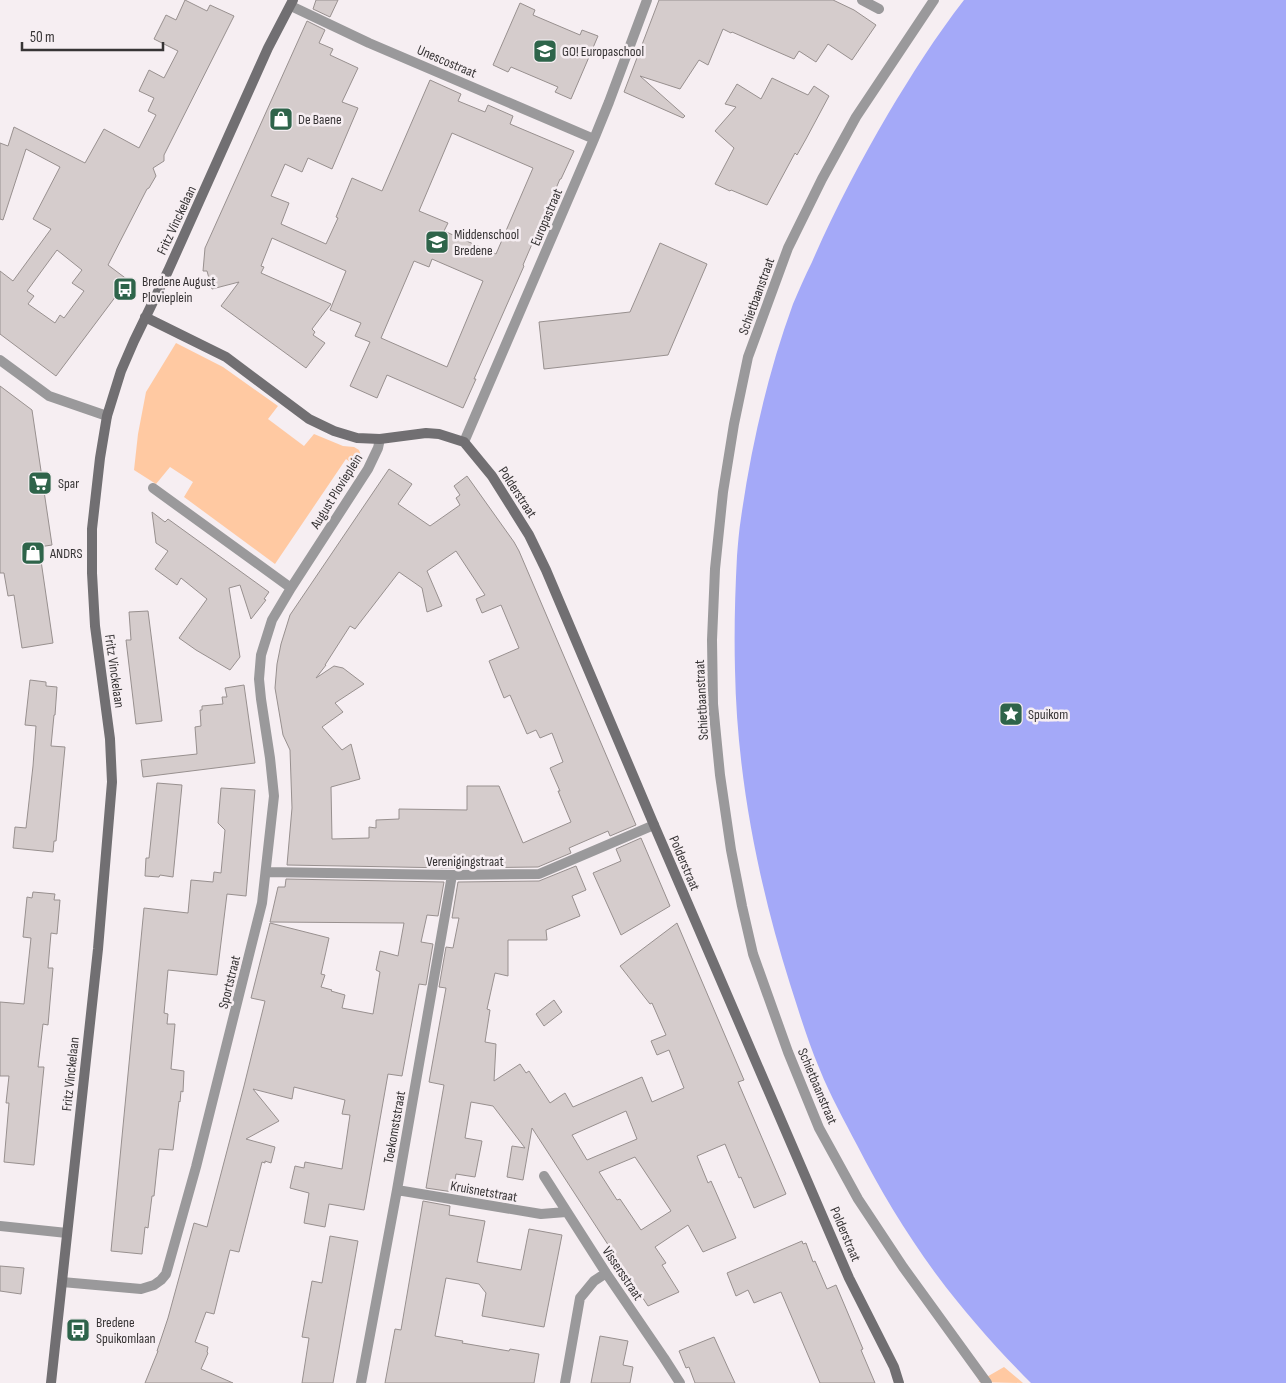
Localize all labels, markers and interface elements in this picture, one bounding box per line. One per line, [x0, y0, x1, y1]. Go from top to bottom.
scale bar [22, 20, 164, 52]
text: 50 m [30, 28, 55, 47]
school or university icon: GO! Europaschool [532, 38, 558, 64]
street label: Unescostraat [414, 41, 479, 82]
place label: GO! Europaschool [562, 43, 644, 60]
shop icon: De Baene [268, 106, 294, 132]
place label: De Baene [298, 111, 342, 128]
street label: Fritz Vinckelaan [153, 183, 200, 257]
street label: Europastraat [527, 186, 566, 248]
place label: Middenschool Bredene [454, 226, 519, 259]
school or university icon: Middenschool Bredene [424, 229, 450, 255]
street label: Schietbaanstraat [735, 255, 778, 337]
place label: Bredene August Plovieplein [142, 273, 216, 306]
bus stop icon: Bredene August Plovieplein [112, 276, 138, 302]
street label: August Plovieplein [306, 451, 366, 533]
street label: Polderstraat [495, 463, 540, 521]
supermarket icon: Spar [27, 470, 53, 496]
place label: Spar [58, 475, 79, 492]
shop icon: ANDRS [20, 540, 46, 566]
place label: ANDRS [49, 545, 83, 562]
street label: Fritz Vinckelaan [101, 633, 128, 709]
street label: Schietbaanstraat [691, 659, 712, 741]
place icon: Spuikom [998, 701, 1024, 727]
place label: Spuikom [1028, 706, 1068, 723]
street label: Polderstraat [665, 833, 704, 893]
street label: Verenigingstraat [426, 853, 504, 870]
street label: Sportstraat [215, 954, 244, 1010]
street label: Fritz Vinckelaan [58, 1036, 83, 1112]
street label: Schietbaanstraat [794, 1046, 841, 1127]
street label: Toekomststraat [380, 1089, 409, 1165]
street label: Kruisnetstraat [449, 1177, 519, 1206]
street label: Polderstraat [826, 1204, 865, 1264]
street label: Vissersstraat [598, 1243, 647, 1303]
place label: Bredene Spuikomlaan [96, 1314, 156, 1347]
bus stop icon: Bredene Spuikomlaan [65, 1317, 91, 1343]

